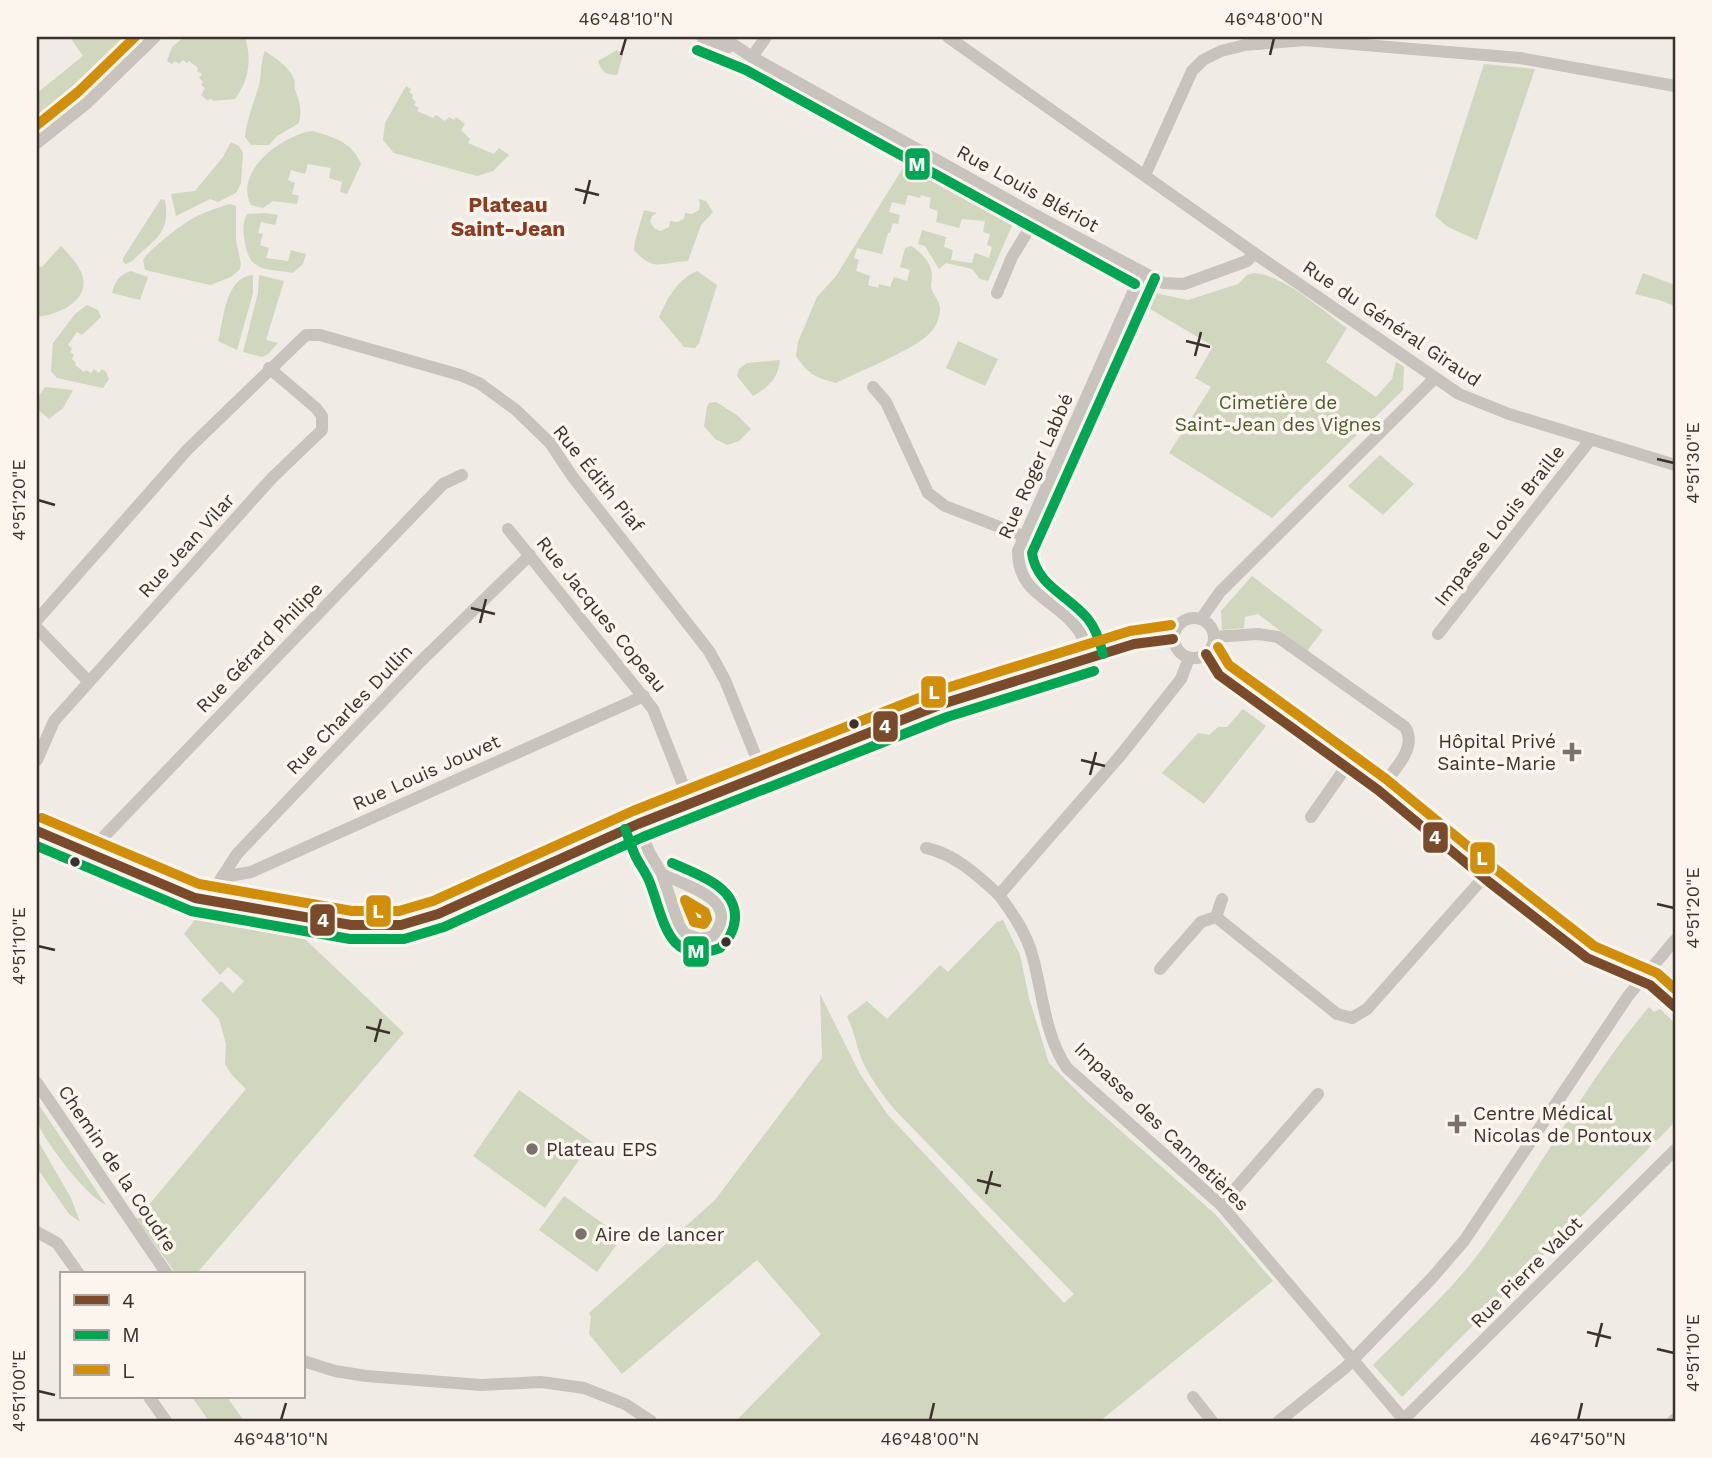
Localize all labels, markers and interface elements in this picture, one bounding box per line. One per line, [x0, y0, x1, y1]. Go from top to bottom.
text: 46°48'10"N [579, 8, 673, 29]
text: 46°48'00"N [1225, 8, 1323, 29]
street label: Rue Louis Blériot [953, 140, 1103, 237]
line badge: M [904, 147, 931, 181]
text: M [908, 153, 926, 176]
district label: Plateau Saint-Jean [451, 192, 565, 241]
street label: Rue du Général Giraud [1298, 255, 1485, 392]
street label: Rue Roger Labbé [993, 390, 1078, 543]
park label: Cimetière de Saint-Jean des Vignes [1175, 391, 1381, 436]
street label: Rue Édith Piaf [548, 420, 649, 537]
text: 4°51'30"E [1682, 422, 1703, 504]
street label: Impasse Louis Braille [1429, 440, 1569, 610]
text: 4°51'20"E [8, 459, 29, 541]
street label: Rue Jean Vilar [133, 488, 239, 602]
street label: Rue Jacques Copeau [532, 532, 672, 697]
street label: Rue Gérard Philipe [191, 577, 328, 717]
street label: Rue Charles Dullin [281, 639, 417, 779]
line badge: L [920, 675, 947, 709]
text: L [928, 681, 940, 704]
line badge: 4 [872, 710, 899, 743]
text: 4 [879, 715, 891, 738]
unlabelled marker [847, 717, 861, 731]
street label: Rue Louis Jouvet [349, 730, 504, 815]
place label: Hôpital Privé Sainte-Marie [1437, 730, 1556, 775]
marker: Hôpital Privé Sainte-Marie [1562, 742, 1582, 762]
line badge: 4 [1422, 821, 1449, 854]
text: 4 [1429, 826, 1441, 849]
line badge: L [1469, 841, 1496, 875]
text: L [1476, 847, 1488, 870]
unlabelled marker [68, 855, 82, 869]
text: 4°51'20"E [1682, 867, 1703, 949]
line badge: L [365, 894, 392, 928]
text: L [372, 900, 384, 923]
line badge: 4 [309, 903, 336, 937]
text: 4°51'10"E [8, 907, 29, 985]
text: 4 [317, 909, 329, 932]
line badge: M [682, 935, 710, 968]
unlabelled marker [719, 935, 733, 949]
text: M [687, 940, 705, 963]
street label: Impasse des Cannetières [1070, 1037, 1254, 1216]
street label: Chemin de la Coudre [53, 1081, 182, 1256]
place label: Centre Médical Nicolas de Pontoux [1473, 1102, 1652, 1147]
marker: Centre Médical Nicolas de Pontoux [1447, 1114, 1467, 1134]
place label: Plateau EPS [546, 1138, 658, 1161]
marker: Plateau EPS [524, 1141, 540, 1157]
street label: Rue Pierre Valot [1466, 1212, 1587, 1333]
place label: Aire de lancer [595, 1223, 725, 1246]
marker: Aire de lancer [573, 1226, 589, 1242]
legend [60, 1272, 304, 1398]
text: 4 [122, 1288, 135, 1313]
text: 4°51'10"E [1682, 1314, 1703, 1392]
text: M [122, 1322, 140, 1347]
text: 4°51'00"E [8, 1350, 29, 1432]
text: L [122, 1358, 135, 1383]
text: 46°48'10"N [234, 1428, 328, 1449]
text: 46°48'00"N [881, 1428, 979, 1449]
text: 46°47'50"N [1530, 1428, 1626, 1449]

